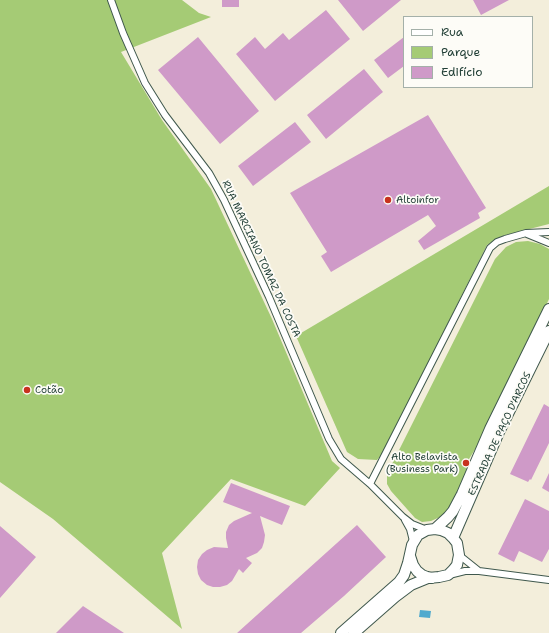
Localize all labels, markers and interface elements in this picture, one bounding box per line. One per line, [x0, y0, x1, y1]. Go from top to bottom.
legend [403, 16, 533, 88]
text: Rua [441, 24, 463, 40]
text: Parque [441, 44, 480, 60]
text: Edifício [441, 64, 482, 80]
street label: RUA MARCIANO TOMAZ DA COSTA [219, 179, 303, 339]
place label: Altoinfor [396, 194, 439, 206]
marker: Altoinfor [383, 195, 393, 205]
street label: ESTRADA DE PAÇO D'ARCOS [466, 370, 534, 498]
place label: Cotão [35, 384, 63, 396]
marker: Cotão [22, 385, 32, 395]
place label: Alto Belavista (Business Park) [386, 451, 458, 474]
marker: Alto Belavista (Business Park) [461, 458, 471, 468]

